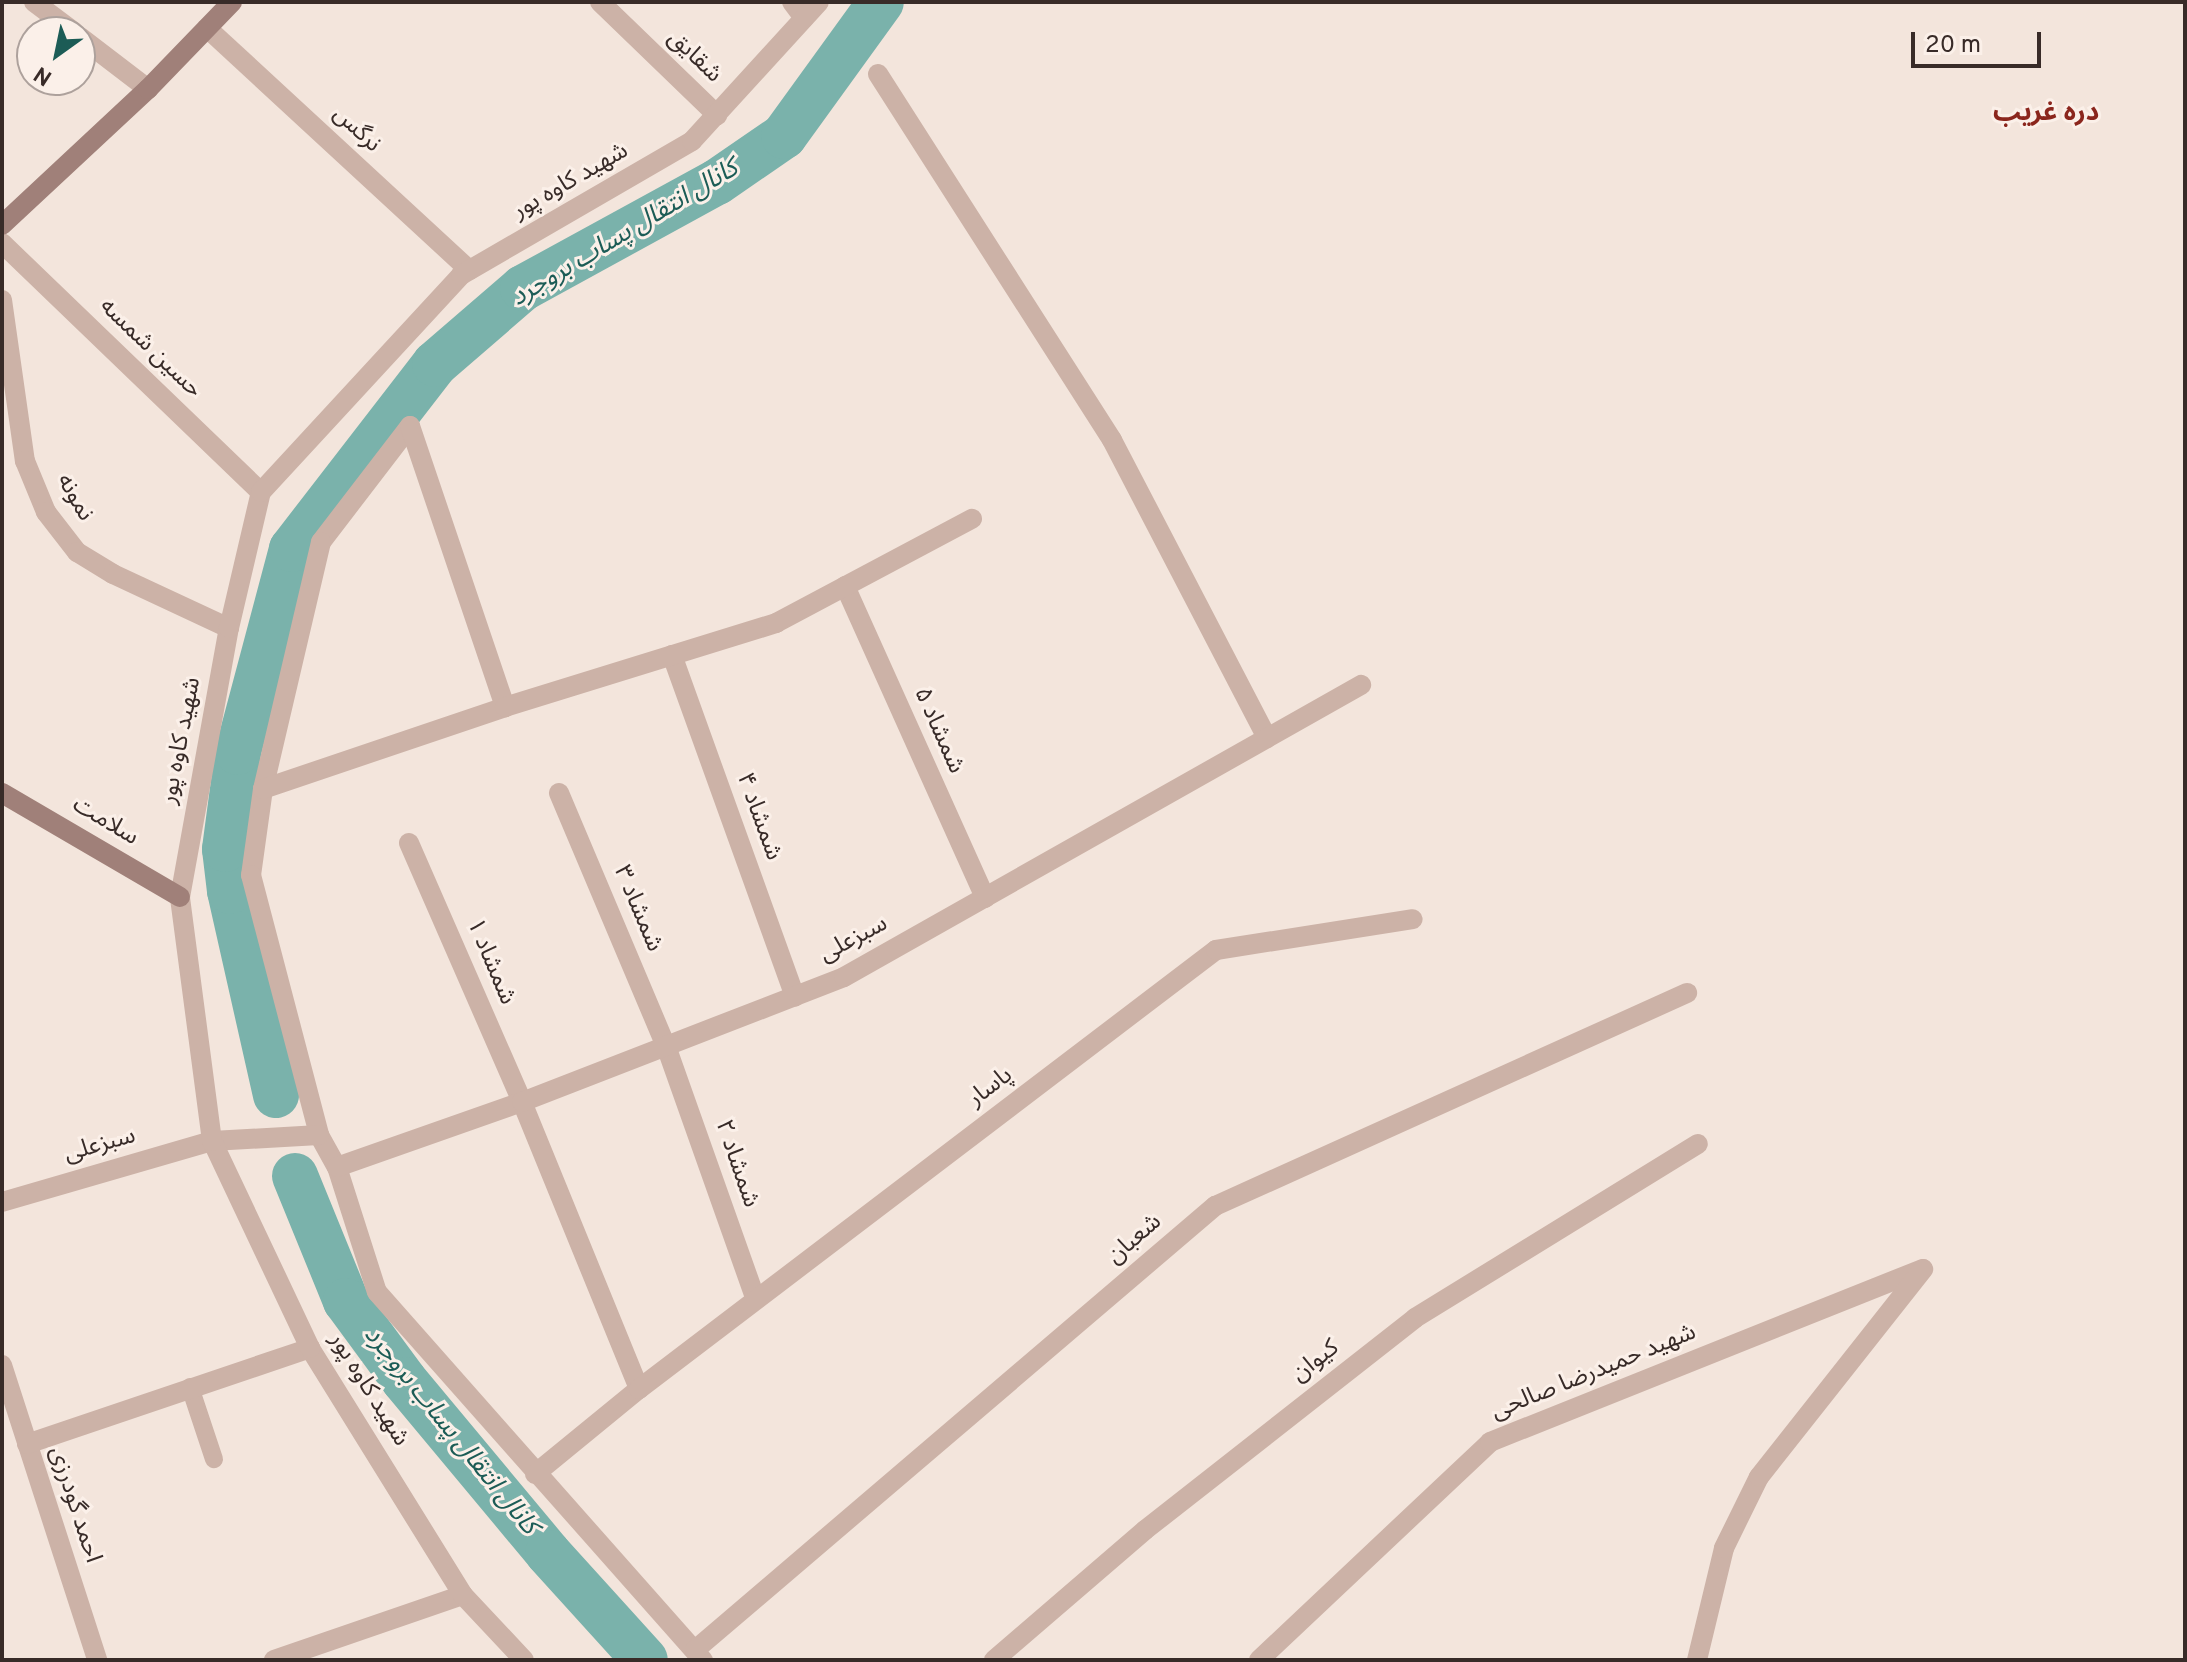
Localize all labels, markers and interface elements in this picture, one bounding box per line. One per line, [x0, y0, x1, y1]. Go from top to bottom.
north arrow [16, 16, 96, 96]
scale bar [1915, 16, 2045, 66]
street label: شقایق [661, 24, 727, 90]
text: 20 m [1925, 31, 1981, 61]
text: N [30, 59, 58, 90]
district label: دره غریب [1993, 98, 2099, 130]
street label: نرگس [326, 101, 386, 159]
street label: شهید کاوه پور [508, 137, 634, 227]
water label: کانال انتقال پساب بروجرد [506, 154, 744, 314]
street label: حسین شمسه [93, 293, 207, 405]
street label: نمونه [49, 469, 99, 527]
street label: شهید کاوه پور [156, 675, 208, 807]
street label: شمشاد ۵ [906, 684, 970, 778]
street label: شمشاد ۴ [729, 769, 787, 865]
street label: سلامت [67, 791, 143, 853]
street label: شمشاد ۳ [606, 862, 668, 956]
street label: سبزعلی [815, 910, 893, 970]
street label: شمشاد ۱ [459, 915, 521, 1009]
street label: پاسار [963, 1062, 1019, 1114]
street label: شمشاد ۲ [708, 1116, 764, 1212]
street label: سبزعلی [61, 1122, 139, 1170]
street label: شعبان [1102, 1208, 1168, 1272]
street label: شهید حمیدرضا صالحی [1487, 1319, 1701, 1427]
water label: کانال انتقال پساب بروجرد [356, 1320, 544, 1542]
street label: شهید کاوه پور [322, 1328, 414, 1452]
street label: کیوان [1287, 1335, 1345, 1389]
street label: احمد گودرزی [42, 1443, 106, 1567]

